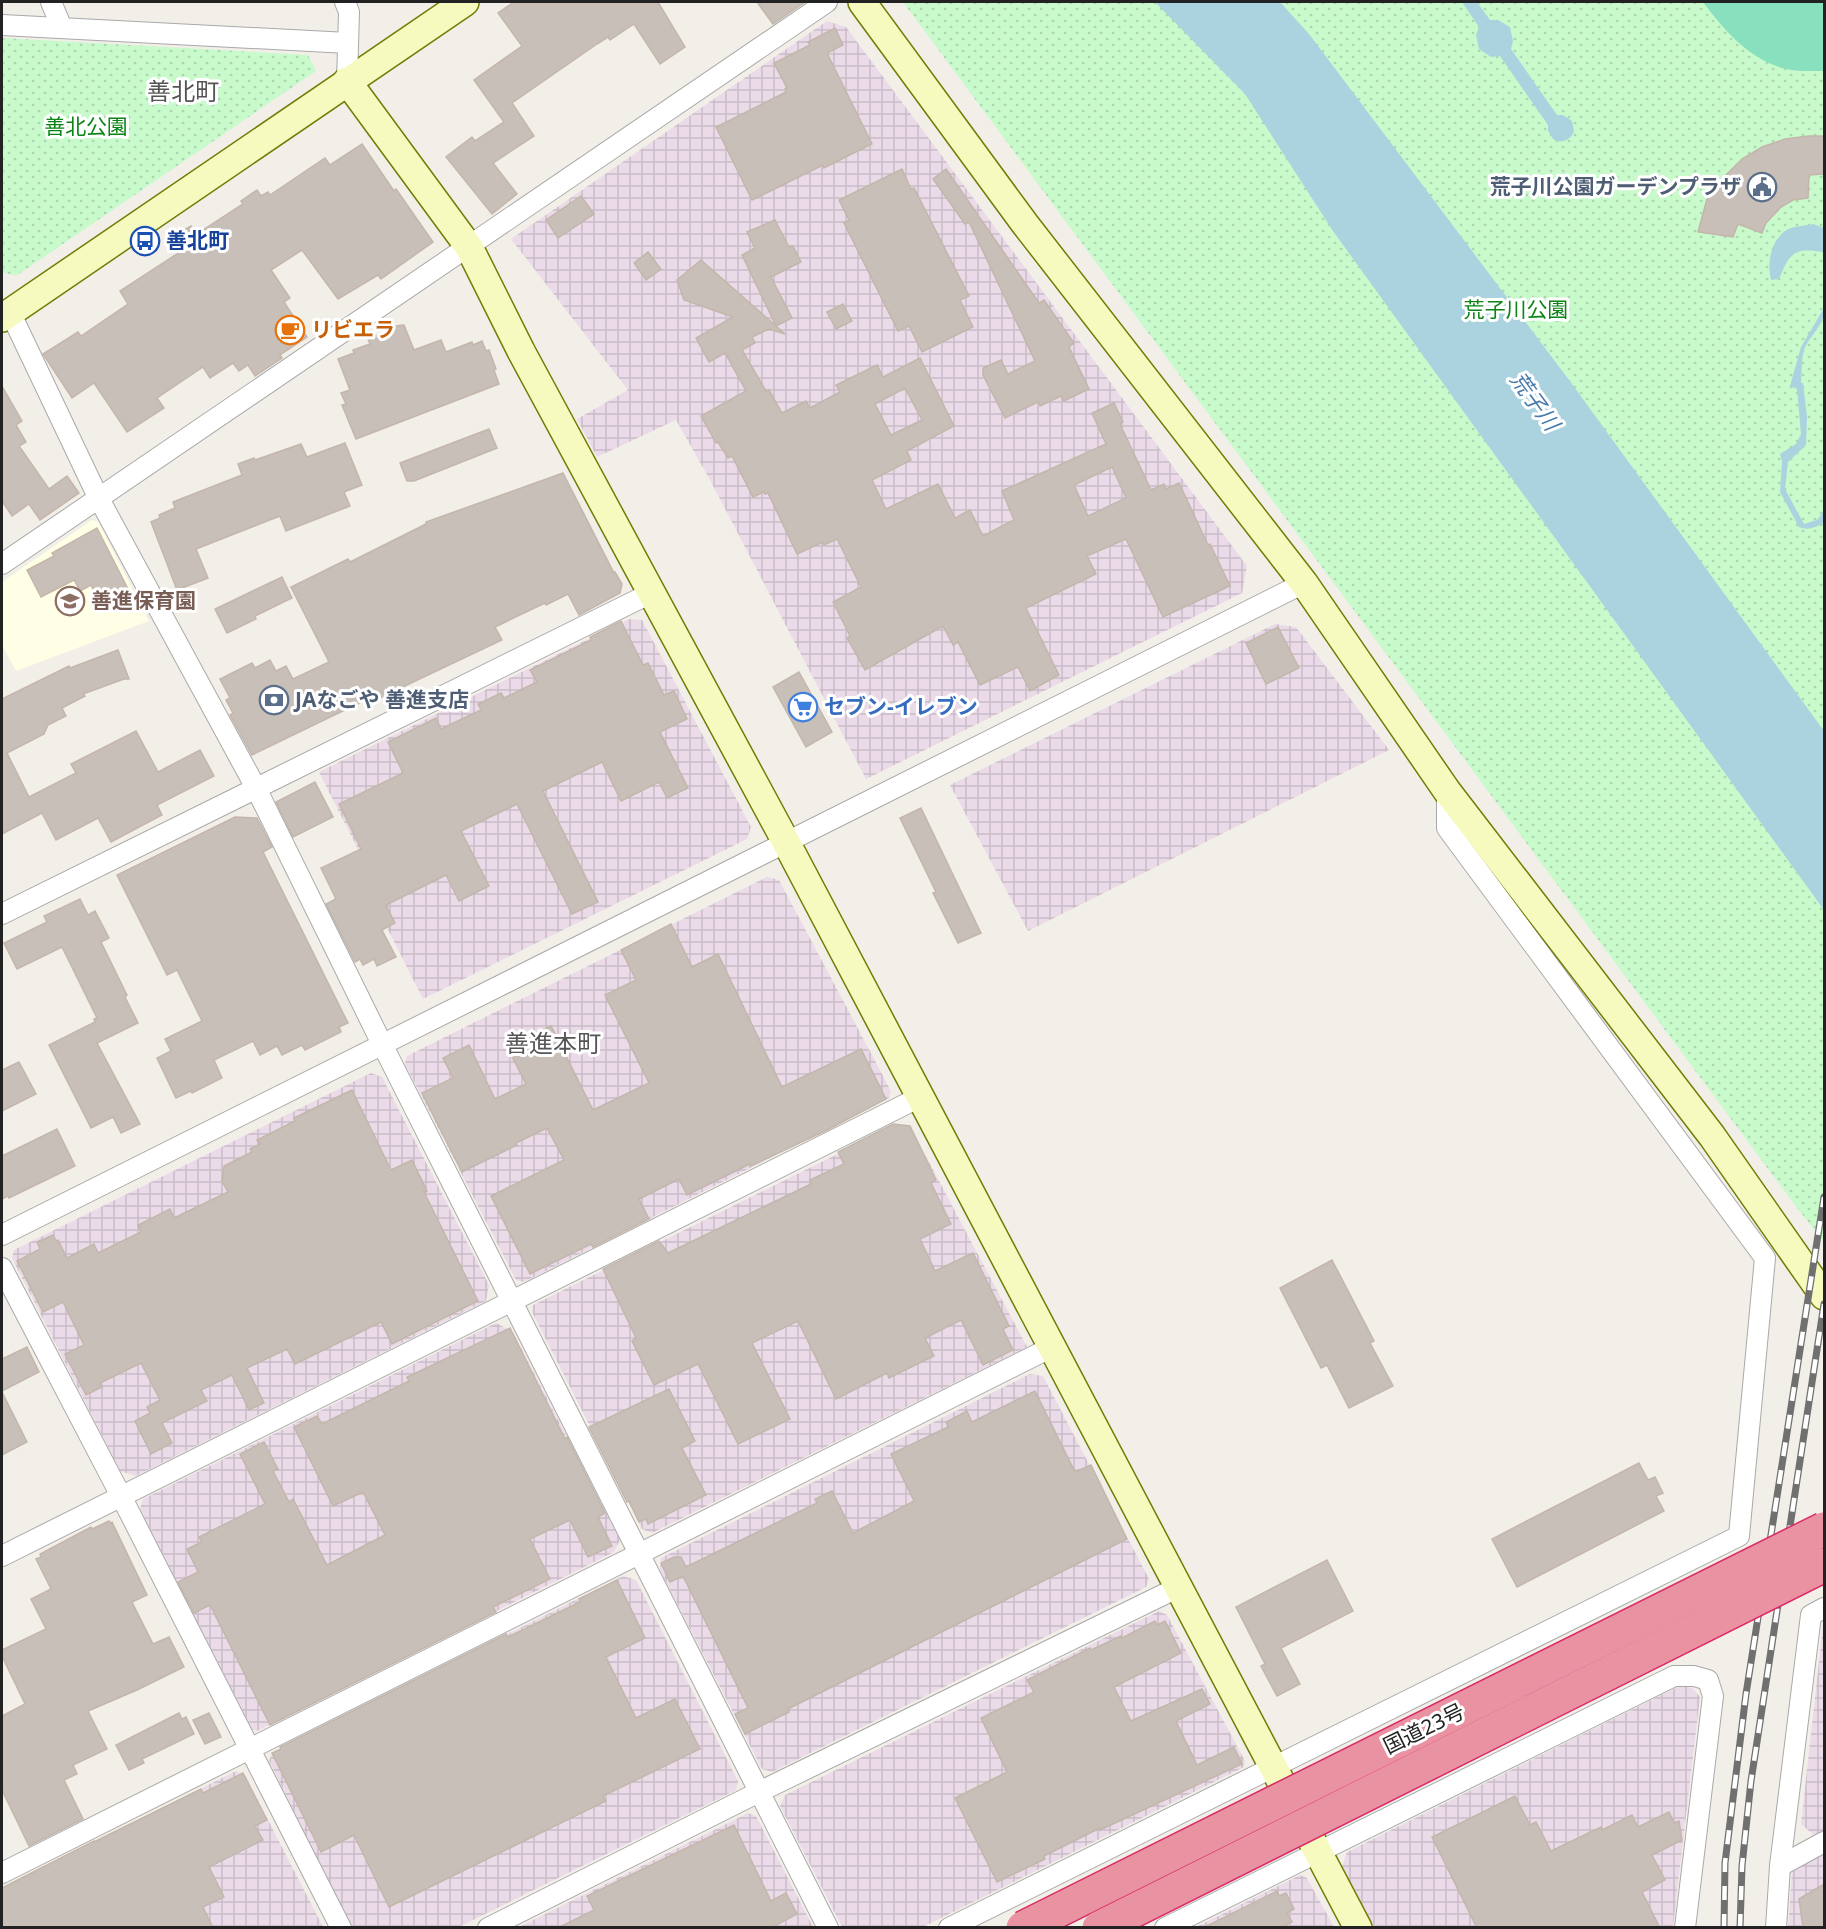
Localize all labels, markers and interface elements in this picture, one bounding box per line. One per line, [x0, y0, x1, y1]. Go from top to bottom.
district label: 善北町 [147, 74, 219, 107]
park label: 善北公園 [44, 112, 128, 140]
public building icon: 荒子川公園ガーデンプラザ [1746, 171, 1778, 203]
place label: 荒子川公園ガーデンプラザ [1490, 172, 1741, 200]
bus stop icon: 善北町 [129, 225, 161, 257]
place label: 善北町 [166, 226, 229, 254]
park label: 荒子川公園 [1464, 295, 1569, 323]
cafe icon: リビエラ [274, 314, 306, 346]
place label: リビエラ [311, 315, 395, 343]
water label: 荒子川 [1504, 365, 1569, 438]
school or university icon: 善進保育園 [54, 585, 86, 617]
place label: 善進保育園 [91, 586, 196, 614]
bank icon: JAなごや 善進支店 [258, 684, 290, 716]
place label: JAなごや 善進支店 [293, 685, 469, 713]
supermarket icon: セブン-イレブン [787, 691, 819, 723]
place label: セブン-イレブン [824, 692, 978, 720]
district label: 善進本町 [505, 1026, 601, 1059]
street label: 国道23号 [1378, 1696, 1469, 1760]

